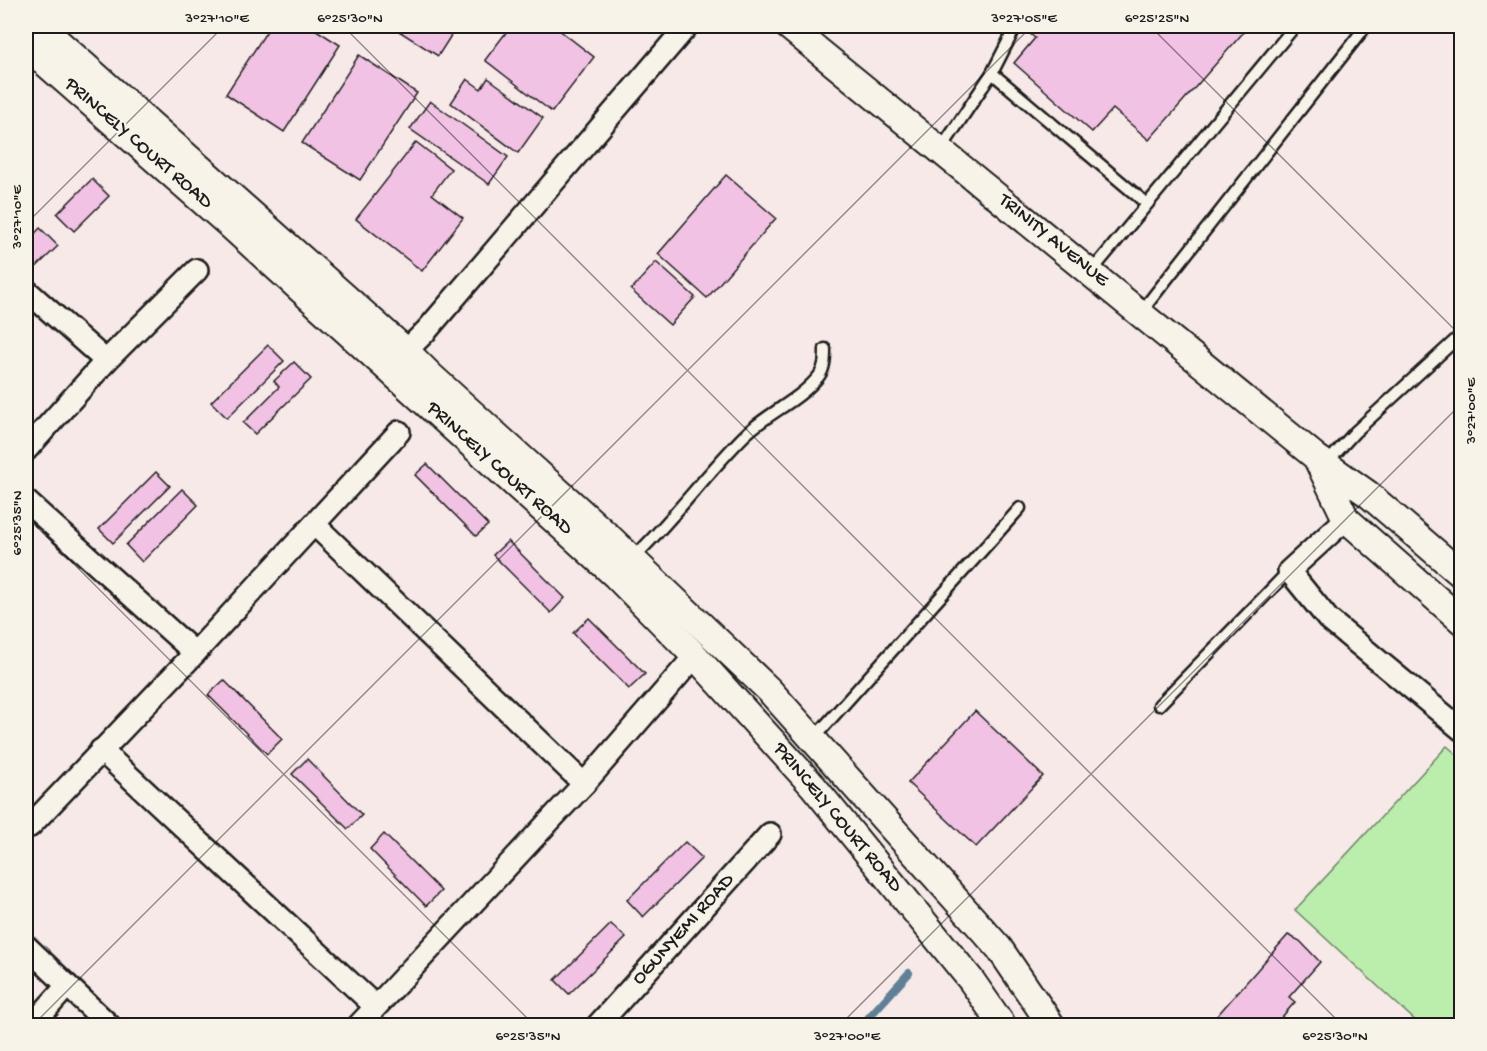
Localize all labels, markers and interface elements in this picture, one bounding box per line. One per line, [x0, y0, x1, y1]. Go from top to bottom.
text: 3°27'10"E [184, 10, 249, 28]
text: 6°25'30"N [317, 10, 383, 28]
text: 3°27'05"E [990, 10, 1057, 28]
text: 6°25'25"N [1125, 10, 1190, 28]
street label: PRINCELY COURT ROAD [58, 73, 217, 215]
text: 3°27'10"E [9, 185, 27, 250]
street label: TRINITY AVENUE [993, 189, 1114, 293]
text: 3°27'00"E [1463, 377, 1481, 445]
street label: PRINCELY COURT ROAD [420, 397, 578, 541]
text: 6°25'35"N [9, 490, 27, 556]
street label: PRINCELY COURT ROAD [767, 738, 907, 898]
street label: OGUNYEMI ROAD [628, 869, 741, 990]
text: 6°25'35"N [495, 1028, 561, 1046]
text: 3°27'00"E [813, 1028, 881, 1046]
text: 6°25'30"N [1302, 1028, 1368, 1046]

